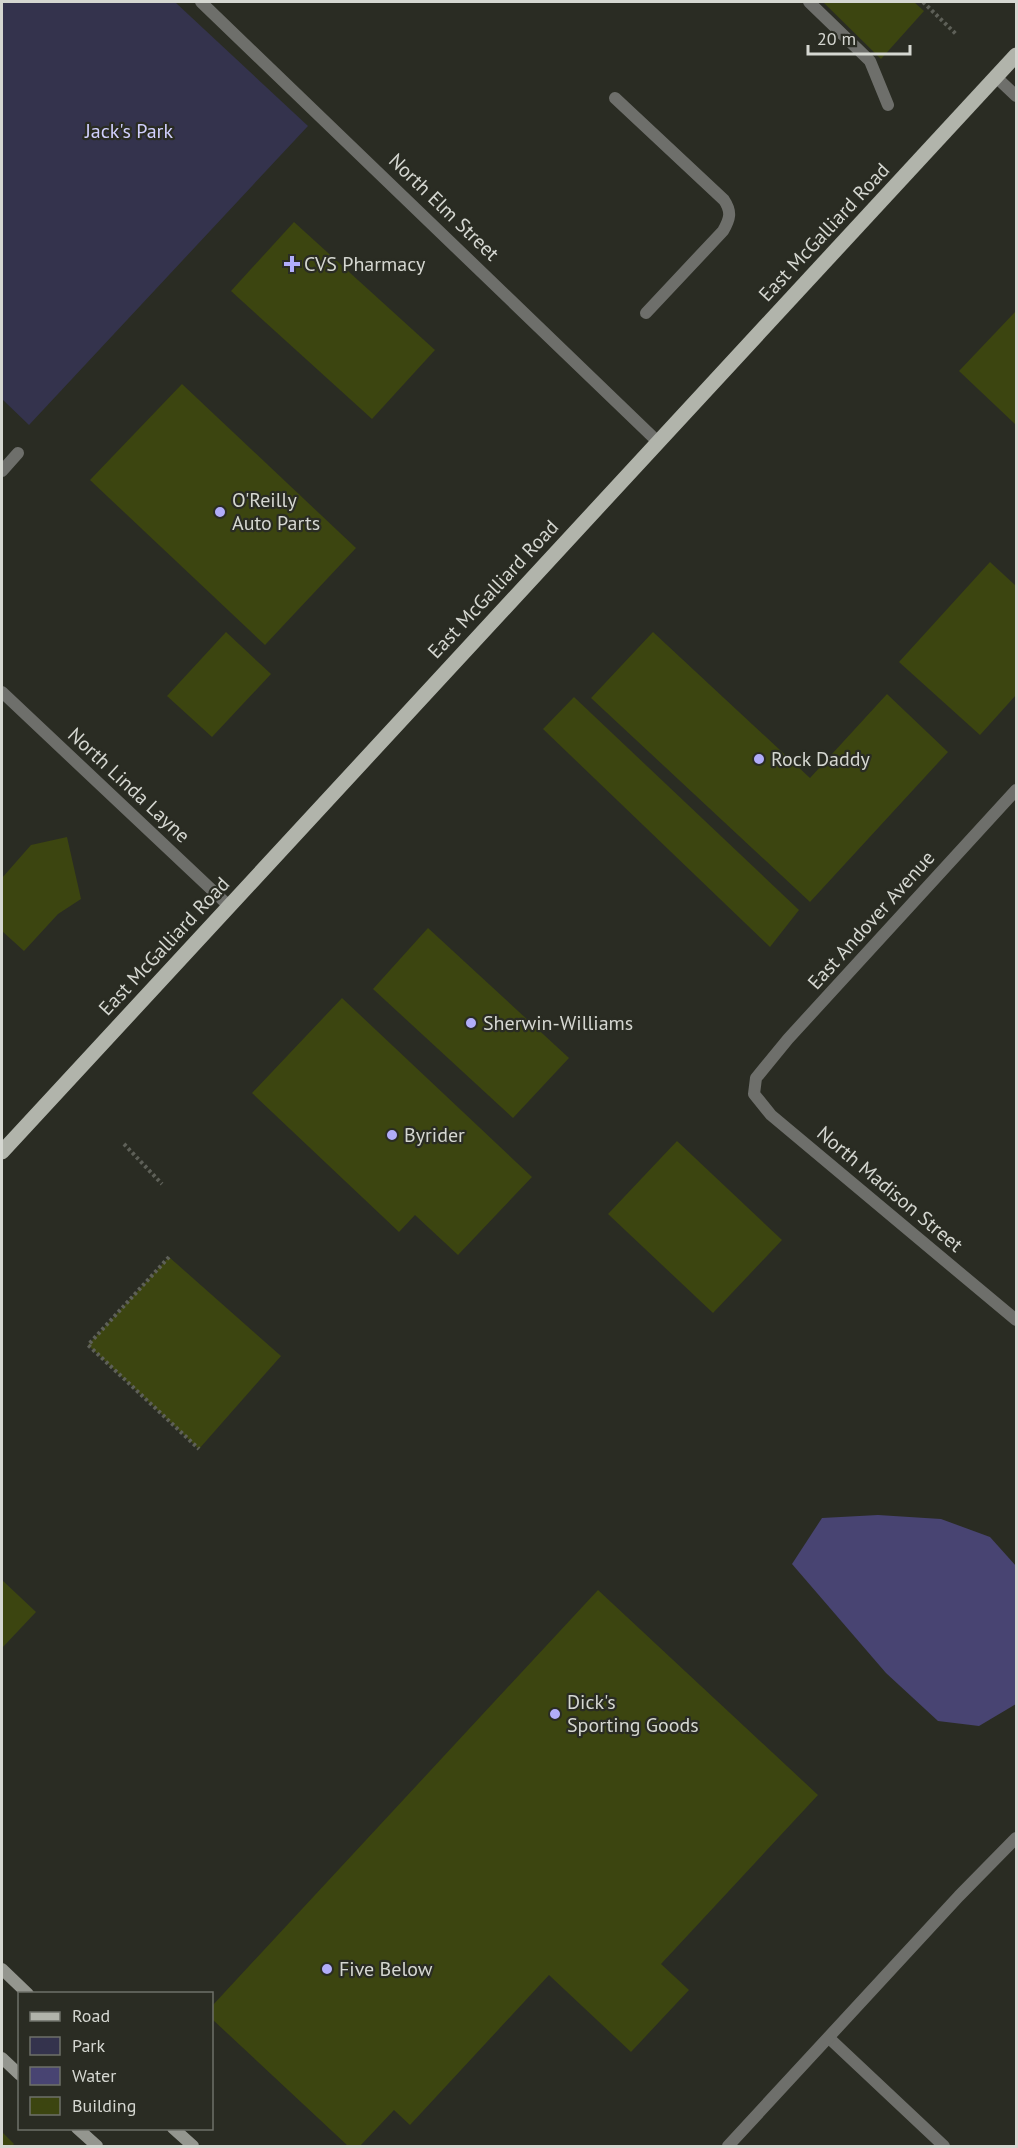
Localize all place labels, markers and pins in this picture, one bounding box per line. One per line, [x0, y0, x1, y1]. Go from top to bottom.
place label: CVS Pharmacy [304, 251, 426, 277]
marker: CVS Pharmacy [285, 257, 299, 271]
place label: O'Reilly Auto Parts [232, 487, 320, 536]
marker: O'Reilly Auto Parts [213, 505, 227, 519]
place label: Rock Daddy [771, 746, 871, 772]
marker: Rock Daddy [752, 752, 766, 766]
place label: Sherwin-Williams [483, 1010, 633, 1036]
marker: Sherwin-Williams [464, 1016, 478, 1030]
place label: Byrider [404, 1122, 465, 1148]
marker: Byrider [385, 1128, 399, 1142]
place label: Dick's Sporting Goods [567, 1689, 699, 1738]
marker: Dick's Sporting Goods [548, 1707, 562, 1721]
place label: Five Below [339, 1956, 433, 1982]
marker: Five Below [320, 1962, 334, 1976]

